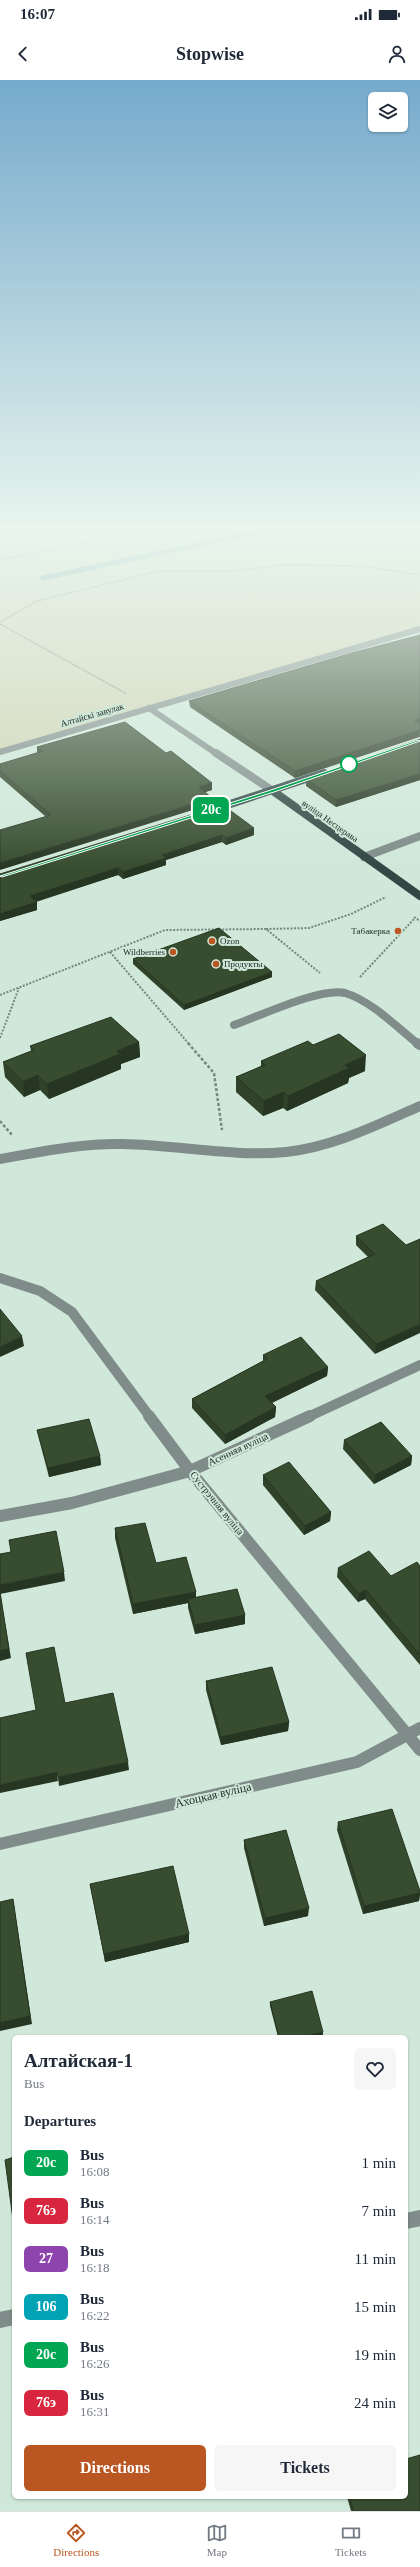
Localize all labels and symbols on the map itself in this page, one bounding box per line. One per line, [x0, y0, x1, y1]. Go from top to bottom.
street label: Алтайскі завулак [59, 701, 125, 729]
unlabelled marker [340, 755, 358, 773]
line badge: 20с [188, 797, 234, 823]
street label: вуліца Несцерава [300, 798, 360, 844]
place label: Табакерка [351, 926, 390, 936]
marker: Табакерка [393, 926, 403, 936]
marker: Ozon [207, 936, 217, 946]
place label: Ozon [220, 936, 240, 946]
place label: Wildberries [123, 947, 165, 957]
marker: Wildberries [168, 947, 178, 957]
marker: Продукты [211, 959, 221, 969]
place label: Продукты [224, 959, 263, 969]
street label: Асенняя вуліца [206, 1430, 270, 1468]
street label: Сустрэчная вуліца [188, 1469, 246, 1537]
street label: Ахоцкая вуліца [173, 1779, 253, 1811]

